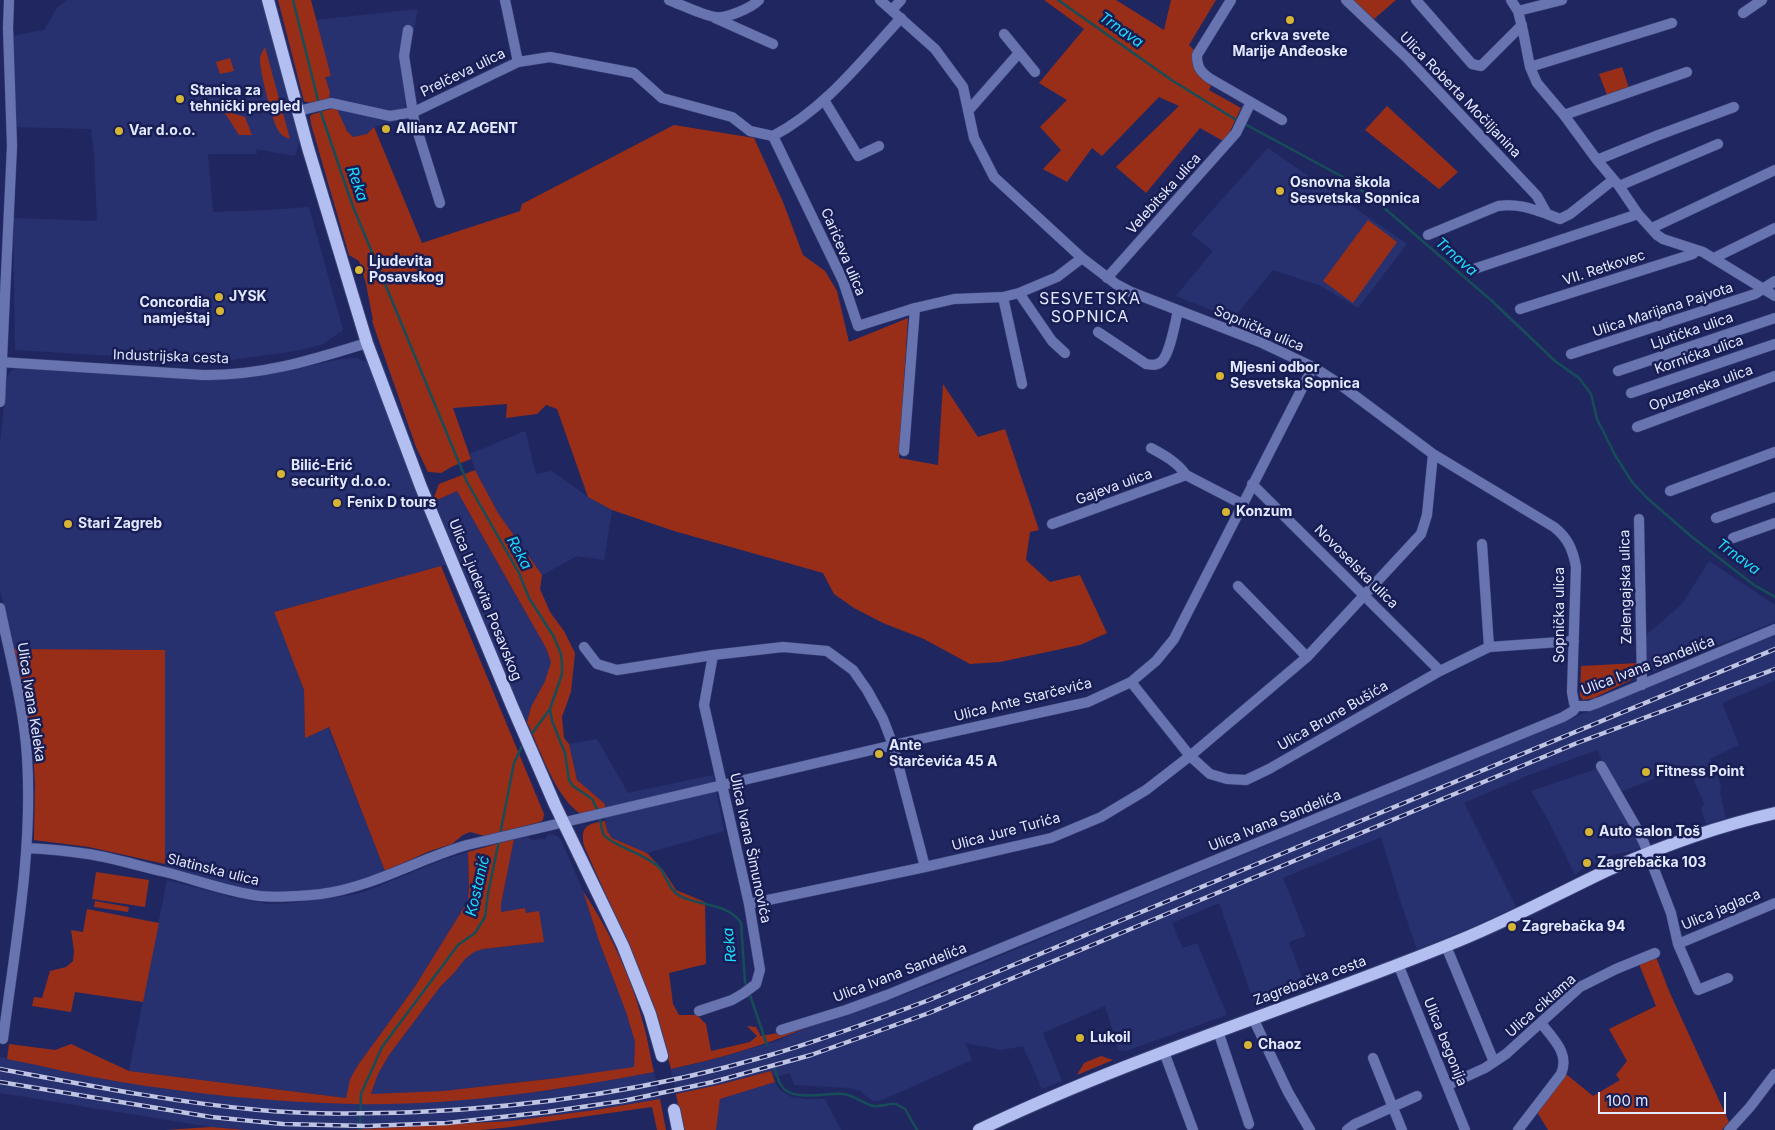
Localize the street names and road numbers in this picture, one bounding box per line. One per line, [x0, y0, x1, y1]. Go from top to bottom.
street label: Ulica Roberta Močiljanina [1396, 29, 1524, 161]
street label: Prelčeva ulica [418, 45, 508, 101]
street label: Velebitska ulica [1123, 150, 1205, 238]
street label: Carićeva ulica [817, 206, 869, 298]
street label: VII. Retkovec [1561, 247, 1647, 289]
street label: Ulica Marijana Pajvota [1591, 279, 1735, 341]
street label: Sopnička ulica [1211, 302, 1307, 356]
street label: Ljutićka ulica [1649, 309, 1735, 353]
street label: Kornićka ulica [1652, 332, 1746, 378]
street label: Industrijska cesta [113, 347, 229, 367]
street label: Opuzenska ulica [1647, 361, 1755, 415]
street label: Gajeva ulica [1073, 465, 1155, 509]
street label: Ulica Ljudevita Posavskog [445, 517, 525, 683]
street label: Novoselska ulica [1311, 522, 1401, 612]
street label: Zelengajska ulica [1617, 530, 1635, 644]
street label: Sopnička ulica [1552, 567, 1568, 663]
street label: Ulica Ivana Sandelića [1579, 633, 1717, 699]
street label: Ulica Ivana Keleka [13, 641, 49, 763]
street label: Ulica Ante Starčevića [952, 675, 1094, 725]
street label: Ulica Brune Bušića [1275, 678, 1391, 754]
street label: Ulica Ivana Šimunovića [726, 771, 774, 925]
street label: Ulica Ivana Sandelića [1206, 787, 1344, 855]
street label: Ulica Jure Turića [950, 809, 1062, 855]
street label: Slatinska ulica [165, 850, 261, 890]
street label: Ulica jaglaca [1679, 886, 1763, 934]
street label: Ulica Ivana Sandelića [831, 940, 969, 1006]
street label: Zagrebačka cesta [1251, 953, 1369, 1009]
street label: Ulica ciklama [1502, 971, 1580, 1041]
street label: Ulica begonija [1420, 995, 1470, 1089]

